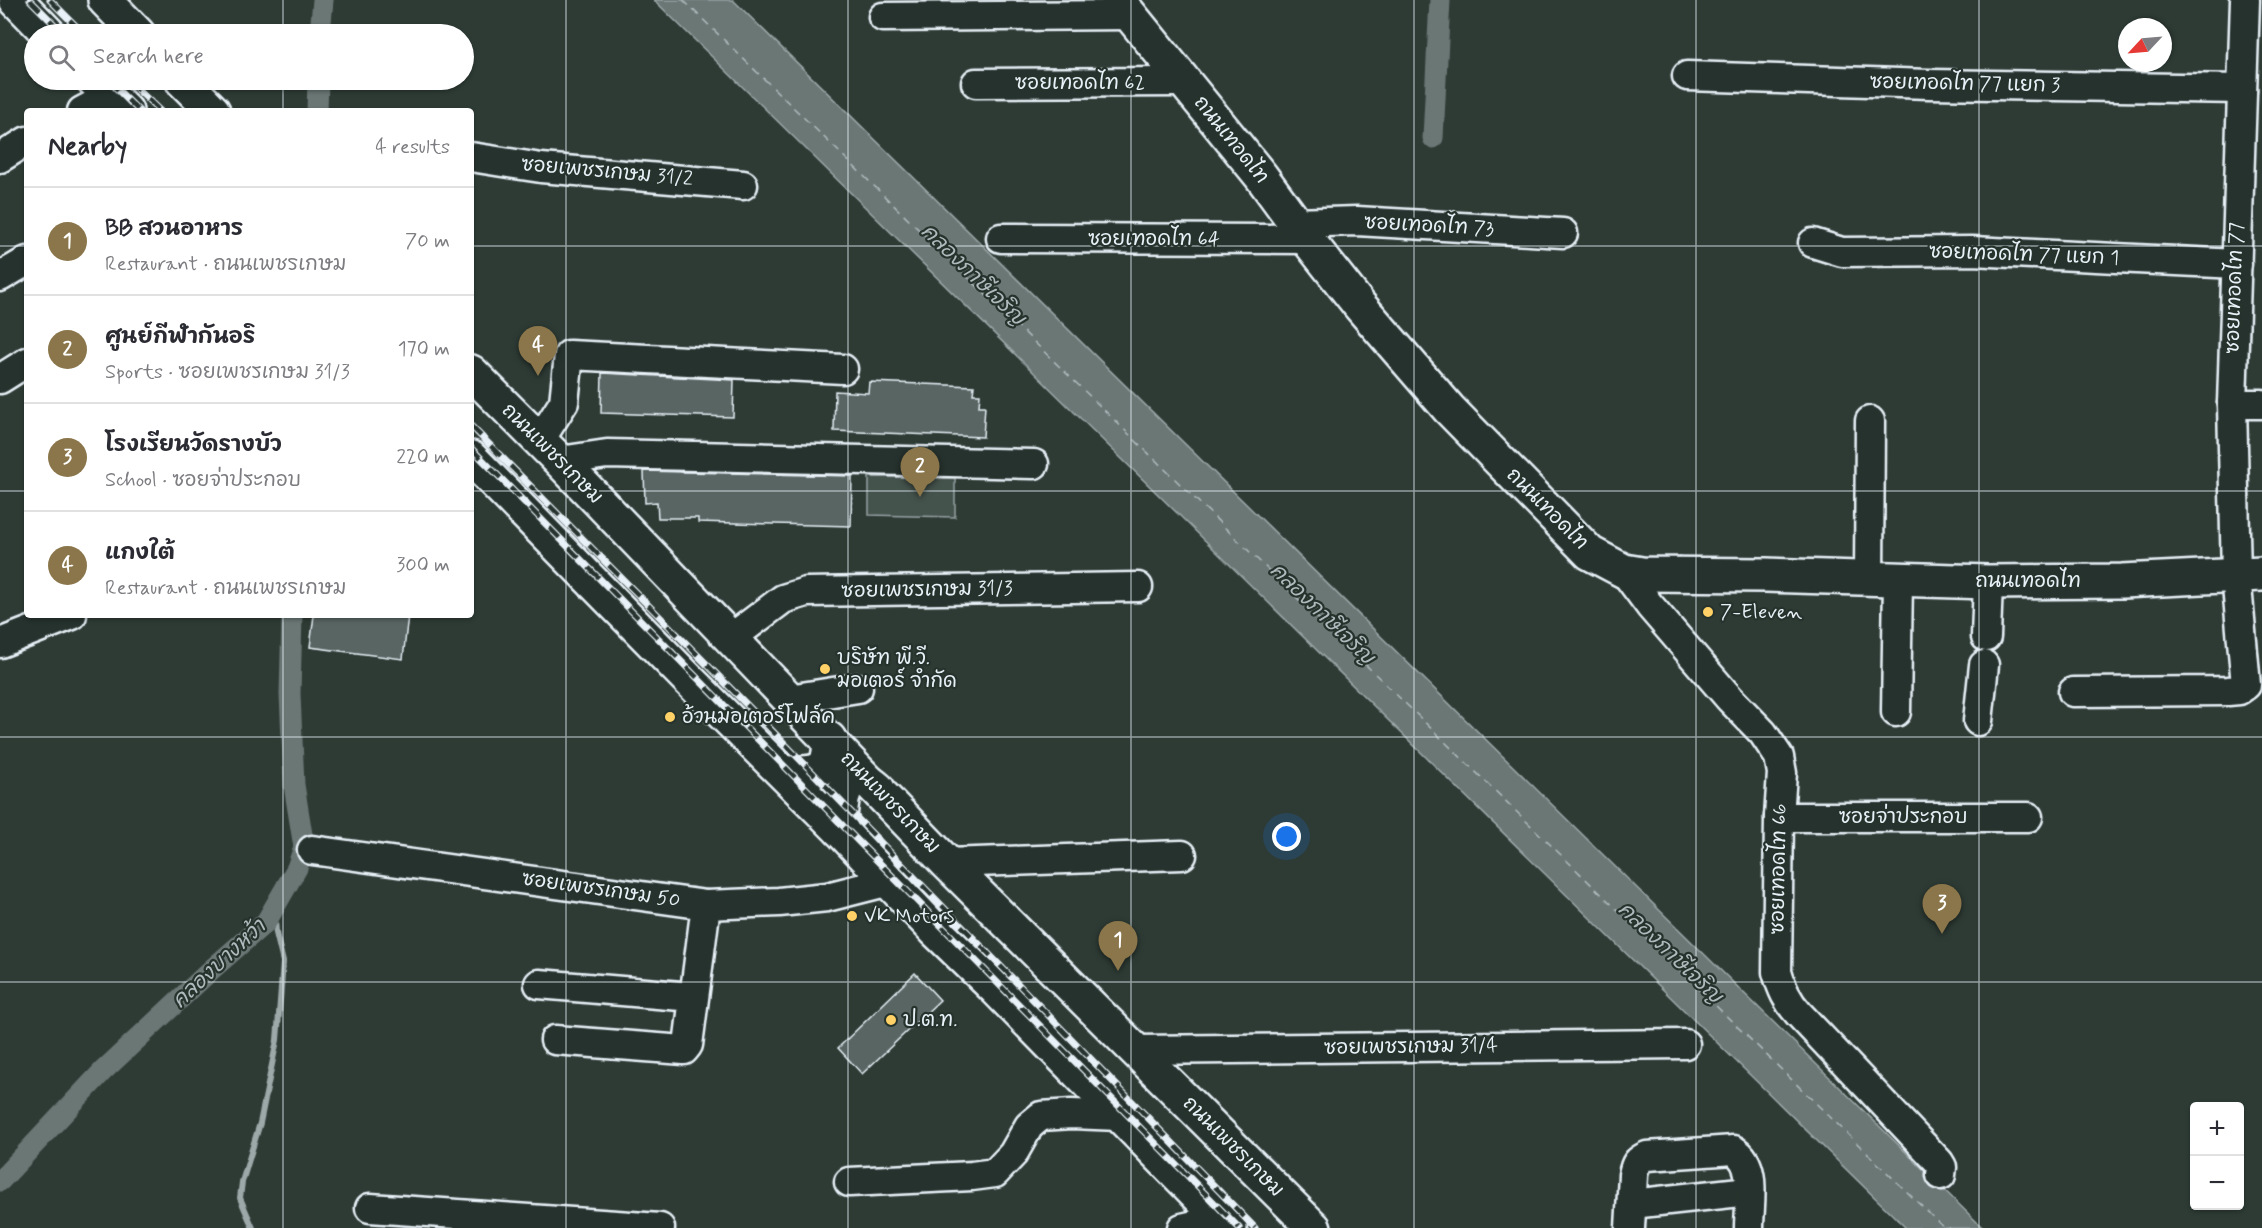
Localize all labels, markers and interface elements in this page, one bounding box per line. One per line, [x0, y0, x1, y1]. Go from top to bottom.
north arrow [2118, 18, 2172, 72]
search box [24, 24, 474, 90]
icon: search [45, 41, 78, 74]
text: Search here [93, 43, 204, 71]
street label: ซอยเทอดไท 77 แยก 3 [1870, 68, 2060, 99]
street label: ซอยเทอดไท 62 [1015, 69, 1145, 97]
street label: ถนนเทอดไท [1187, 90, 1276, 190]
text: Nearby [48, 130, 127, 164]
text: 4 results [375, 134, 450, 161]
street label: ซอยเพชรเกษม 31/2 [520, 151, 694, 193]
street label: ซอยเทอดไท 73 [1363, 208, 1495, 243]
text: BB สวนอาหาร [105, 215, 243, 243]
water label: คลองภาษีเจริญ [915, 218, 1033, 333]
street label: ซอยเทอดไท 77 [2218, 222, 2251, 354]
street label: ซอยเทอดไท 64 [1088, 225, 1220, 253]
text: 1 [63, 228, 72, 255]
text: 70 m [405, 228, 450, 255]
street label: ซอยเทอดไท 77 แยก 1 [1928, 237, 2120, 272]
text: Restaurant · ถนนเพชรเกษม [105, 251, 346, 278]
text: ศูนย์กีฬากันอริ [105, 323, 255, 351]
pin: 4 [518, 326, 558, 376]
text: 2 [63, 336, 72, 363]
text: 170 m [398, 336, 450, 363]
text: Sports · ซอยเพชรเกษม 31/3 [105, 359, 350, 386]
street label: ถนนเพชรเกษม [495, 397, 609, 511]
text: โรงเรียนวัดรางบัว [105, 431, 282, 459]
text: 3 [63, 444, 72, 471]
text: 220 m [396, 444, 450, 471]
pin: 2 [900, 448, 940, 497]
street label: ถนนเทอดไท [1500, 461, 1595, 556]
text: School · ซอยจ่าประกอบ [105, 467, 301, 494]
text: แกงใต้ [105, 539, 175, 567]
text: 4 [62, 552, 73, 579]
text: 300 m [396, 552, 450, 579]
water label: คลองภาษีเจริญ [1264, 557, 1382, 672]
street label: ถนนเทอดไท [1975, 567, 2081, 595]
text: Restaurant · ถนนเพชรเกษม [105, 575, 346, 602]
street label: ซอยเพชรเกษม 31/3 [841, 575, 1013, 605]
place label: 7-Eleven [1720, 599, 1803, 626]
marker: 7-Eleven [1701, 605, 1715, 619]
place label: บริษัท พี.วี. มอเตอร์ จำกัด [837, 645, 957, 695]
marker: บริษัท พี.วี. มอเตอร์ จำกัด [818, 662, 832, 676]
place label: อ้วนมอเตอร์โฟล์ค [682, 703, 835, 731]
marker: อ้วนมอเตอร์โฟล์ค [663, 710, 677, 724]
street label: ถนนเพชรเกษม [834, 746, 946, 860]
street label: ซอยเทอดไท 66 [1763, 803, 1794, 935]
street label: ซอยจ่าประกอบ [1839, 803, 1967, 831]
your location [1272, 822, 1301, 851]
street label: ซอยเพชรเกษม 50 [520, 866, 682, 914]
pin: 3 [1922, 884, 1962, 934]
water label: คลองภาษีเจริญ [1612, 896, 1730, 1011]
place label: VK Motors [864, 903, 954, 930]
marker: VK Motors [845, 909, 859, 923]
water label: คลองบางหว้า [166, 912, 273, 1015]
pin: 1 [1098, 922, 1138, 971]
place label: ป.ต.ท. [903, 1007, 957, 1034]
marker: ป.ต.ท. [884, 1013, 898, 1027]
street label: ซอยเพชรเกษม 31/4 [1324, 1032, 1499, 1062]
street label: ถนนเพชรเกษม [1176, 1090, 1290, 1204]
map controls [2190, 1102, 2244, 1210]
button: + [2190, 1102, 2244, 1156]
button: − [2190, 1156, 2244, 1210]

